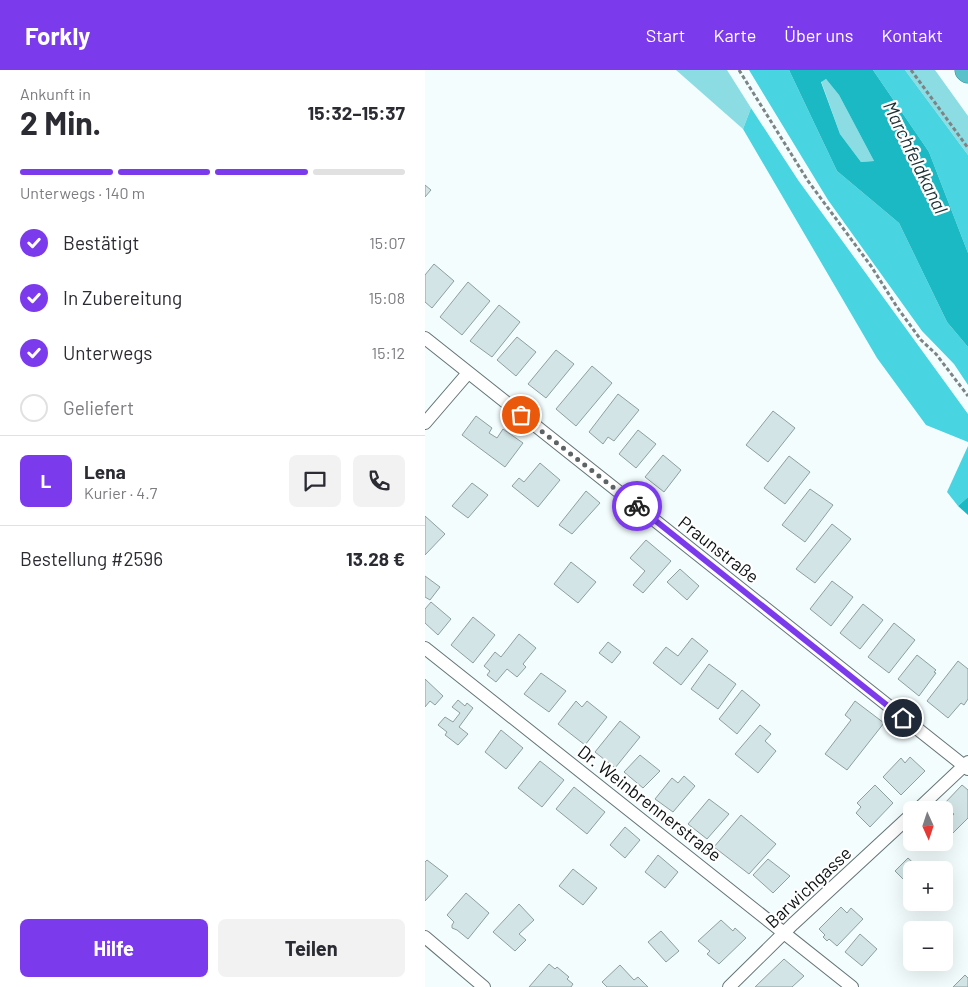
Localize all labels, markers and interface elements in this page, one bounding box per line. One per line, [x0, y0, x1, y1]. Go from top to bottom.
text: Forkly [25, 21, 90, 50]
text: Start [646, 24, 685, 46]
text: Karte [713, 24, 756, 46]
text: Über uns [784, 24, 853, 46]
text: Kontakt [881, 24, 943, 46]
text: Ankunft in [20, 84, 91, 103]
water label: Marchfeldkanal [879, 97, 953, 218]
text: 15:32–15:37 [308, 101, 405, 124]
text: 2 Min. [20, 103, 101, 141]
text: Unterwegs · 140 m [20, 183, 145, 202]
icon: check [20, 229, 48, 257]
text: Bestätigt [63, 231, 139, 254]
text: 15:07 [369, 233, 405, 252]
icon: check [20, 284, 48, 312]
text: In Zubereitung [63, 286, 182, 309]
text: 15:08 [368, 288, 405, 307]
icon: check [20, 339, 48, 367]
text: Unterwegs [63, 341, 152, 364]
text: 15:12 [372, 343, 405, 362]
pin [500, 394, 542, 436]
text: Geliefert [63, 396, 134, 419]
icon: bag [507, 401, 535, 429]
button: chat [289, 455, 341, 507]
button: phone [353, 455, 405, 507]
text: Lena [84, 460, 126, 483]
text: L [41, 469, 51, 492]
courier [612, 481, 662, 531]
text: Kurier · 4.7 [84, 483, 157, 502]
icon: bike [623, 492, 651, 520]
street label: Praunstraße [674, 511, 764, 587]
text: Bestellung #2596 [20, 547, 163, 570]
text: 13.28 € [346, 547, 405, 570]
pin [882, 697, 924, 739]
icon: home [889, 704, 917, 732]
street label: Dr. Weinbrennerstraße [574, 740, 726, 866]
north arrow [903, 801, 953, 851]
map controls [903, 801, 953, 971]
street label: Barwichgasse [760, 842, 856, 932]
button: + [903, 861, 953, 911]
button: Hilfe [20, 919, 208, 977]
button: Teilen [218, 919, 405, 977]
button: − [903, 921, 953, 971]

